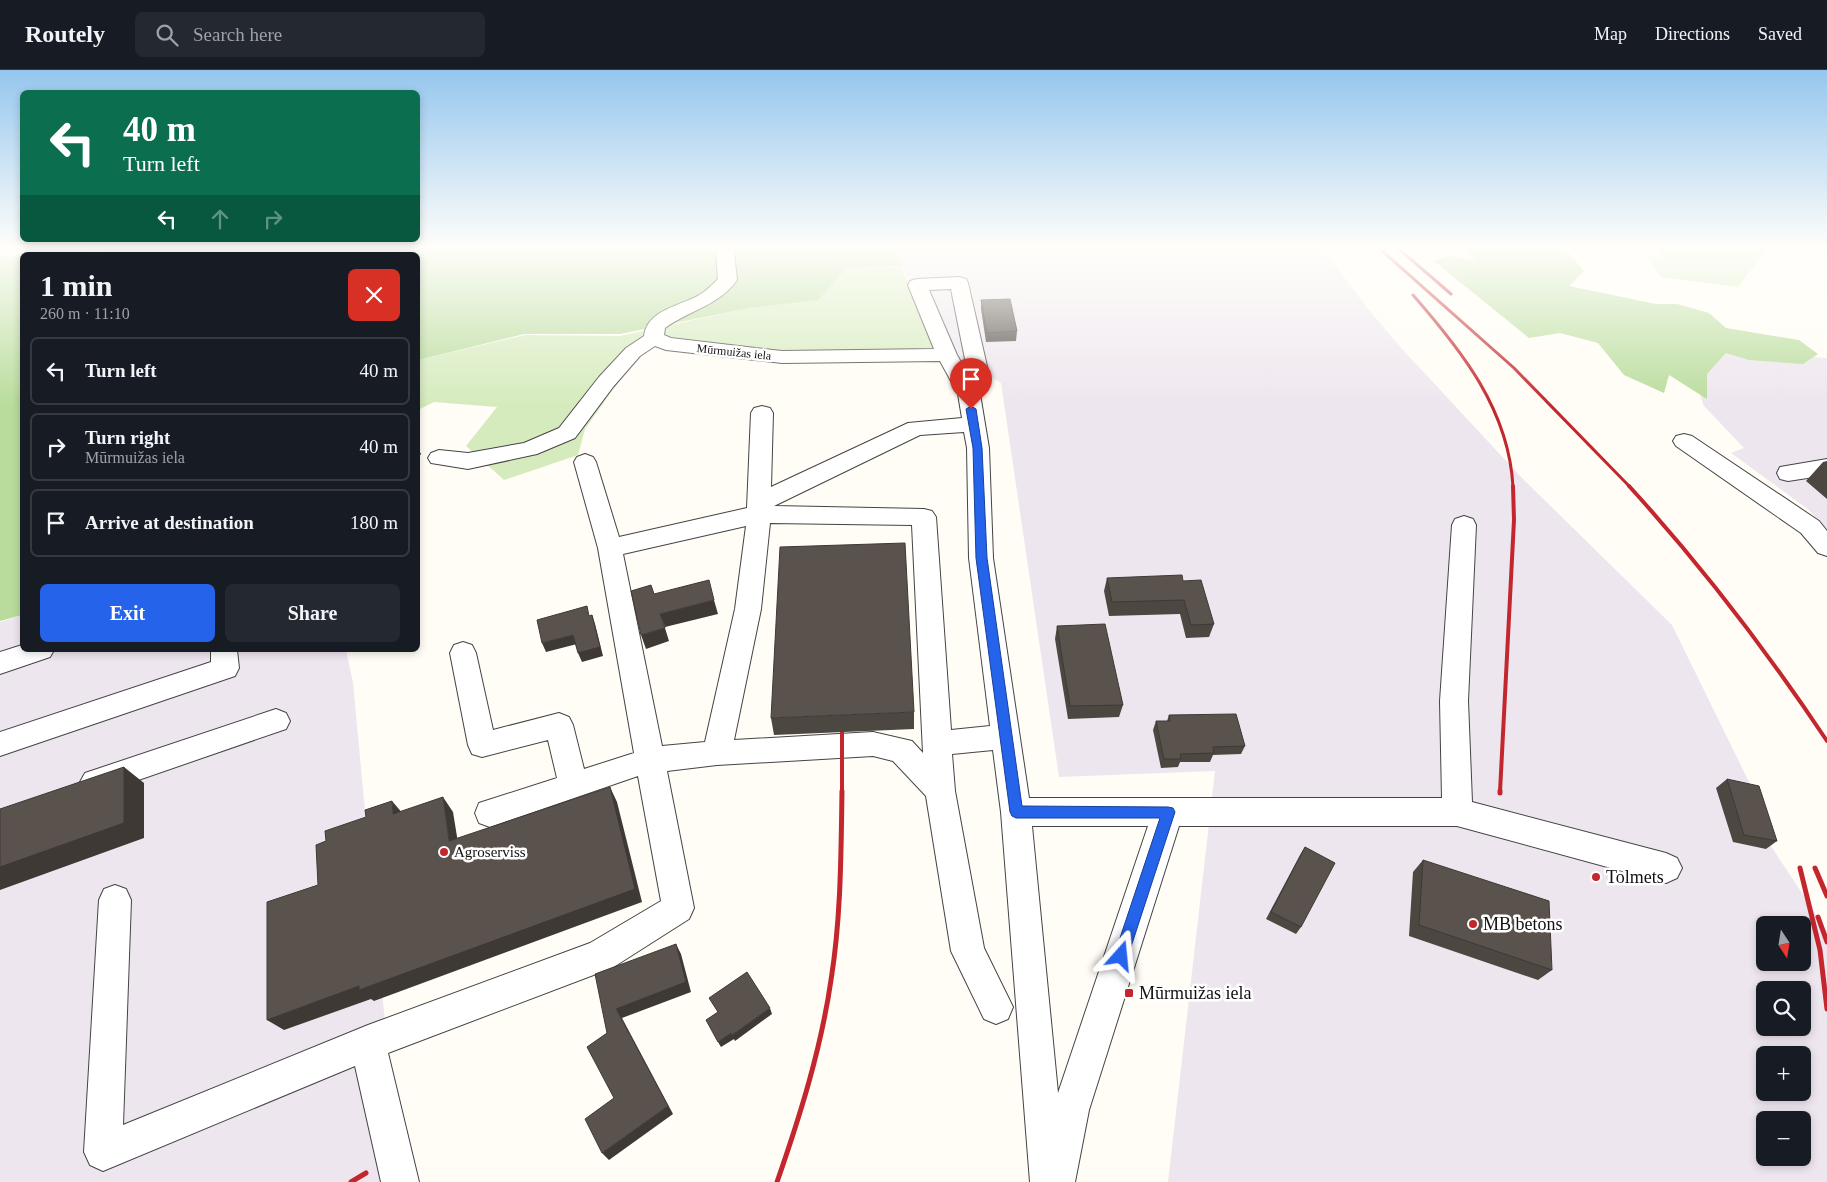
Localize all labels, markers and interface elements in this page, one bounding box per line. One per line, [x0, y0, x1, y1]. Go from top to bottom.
search box [135, 12, 485, 57]
text: Routely [25, 21, 105, 47]
icon: search [153, 21, 181, 49]
text: Search here [193, 24, 282, 45]
text: Map [1594, 24, 1627, 44]
text: Directions [1655, 24, 1730, 44]
text: Saved [1758, 24, 1802, 44]
icon: left [40, 110, 105, 175]
text: 40 m [123, 110, 196, 149]
text: Turn left [123, 151, 200, 176]
icon: left [153, 205, 181, 233]
icon: ahead [206, 205, 234, 233]
icon: right [259, 205, 287, 233]
text: 1 min [40, 269, 113, 302]
button: close [348, 269, 400, 321]
text: 260 m · 11:10 [40, 305, 130, 322]
street label: Mūrmuižas iela [696, 341, 773, 363]
icon: left [42, 357, 70, 385]
pin [950, 358, 992, 409]
text: Turn left [85, 360, 157, 381]
text: 40 m [359, 360, 398, 381]
icon: arrive [957, 365, 985, 393]
text: Turn right [85, 427, 170, 448]
icon: right [42, 433, 70, 461]
text: 40 m [359, 436, 398, 457]
text: Mūrmuižas iela [85, 449, 185, 466]
icon: arrive [42, 509, 70, 537]
text: Arrive at destination [85, 512, 254, 533]
text: 180 m [350, 512, 398, 533]
button: Exit [40, 584, 215, 642]
button: Share [225, 584, 400, 642]
place label: Agroserviss [454, 844, 526, 860]
marker: Agroserviss [438, 846, 450, 858]
place label: Tolmets [1606, 867, 1664, 887]
marker: Tolmets [1590, 871, 1602, 883]
place label: MB betons [1483, 914, 1563, 934]
north arrow [1756, 916, 1811, 971]
map controls [1756, 916, 1811, 1166]
marker: MB betons [1467, 918, 1479, 930]
position arrow [1094, 929, 1146, 981]
button: search [1756, 981, 1811, 1036]
place label: Mūrmuižas iela [1139, 983, 1251, 1003]
marker: Mūrmuižas iela [1123, 987, 1135, 999]
button: + [1756, 1046, 1811, 1101]
button: − [1756, 1111, 1811, 1166]

